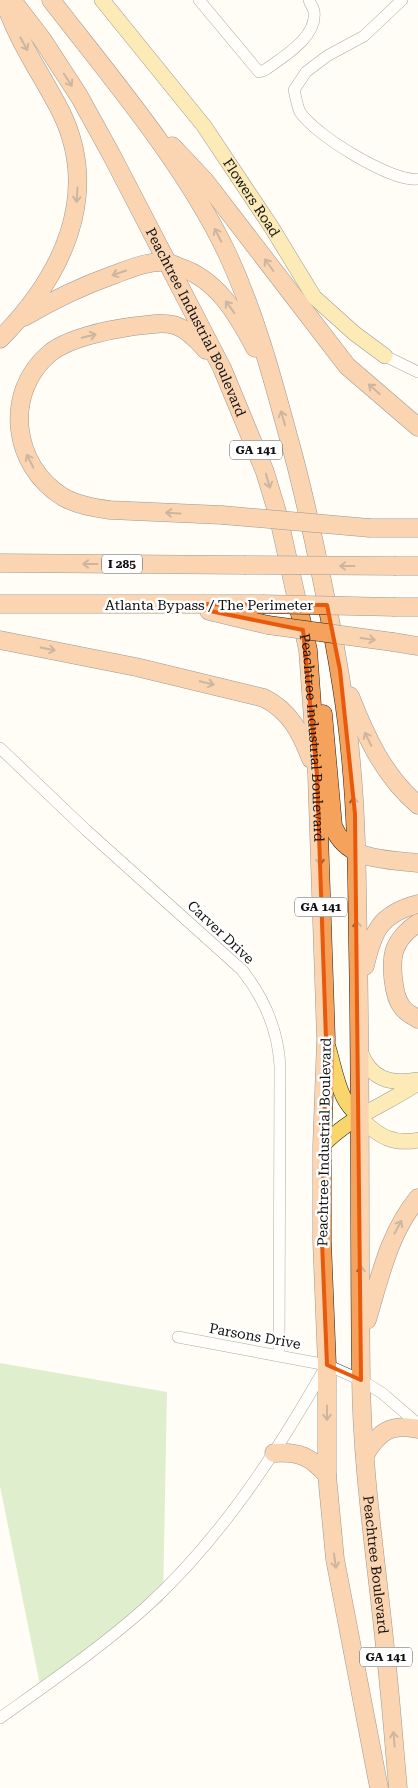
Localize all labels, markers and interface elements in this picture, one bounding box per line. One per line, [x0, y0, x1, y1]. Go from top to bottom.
one-way arrow [19, 37, 29, 51]
one-way arrow [63, 73, 73, 87]
street label: Flowers Road [220, 155, 283, 239]
one-way arrow [73, 186, 82, 202]
street label: Peachtree Industrial Boulevard [143, 225, 249, 419]
one-way arrow [212, 228, 222, 243]
one-way arrow [264, 258, 274, 272]
one-way arrow [112, 269, 128, 278]
one-way arrow [225, 300, 235, 314]
one-way arrow [81, 331, 97, 340]
one-way arrow [367, 383, 380, 395]
one-way arrow [278, 410, 288, 426]
road number: GA 141 [230, 440, 282, 460]
one-way arrow [24, 454, 34, 469]
one-way arrow [263, 473, 273, 489]
one-way arrow [166, 509, 182, 518]
road number: I 285 [102, 554, 142, 574]
one-way arrow [82, 559, 98, 569]
one-way arrow [339, 561, 356, 571]
street label: Atlanta Bypass / The Perimeter [105, 597, 313, 613]
street label: Peachtree Industrial Boulevard [297, 632, 327, 842]
one-way arrow [360, 634, 376, 644]
one-way arrow [40, 644, 56, 654]
one-way arrow [198, 679, 214, 688]
one-way arrow [363, 732, 372, 747]
one-way arrow [350, 797, 359, 813]
one-way arrow [315, 850, 324, 866]
street label: Carver Drive [184, 897, 258, 967]
road number: GA 141 [295, 898, 347, 916]
one-way arrow [352, 920, 362, 936]
street label: Peachtree Industrial Boulevard [314, 1038, 334, 1246]
one-way arrow [393, 1219, 403, 1234]
one-way arrow [356, 1265, 366, 1282]
street label: Parsons Drive [208, 1320, 302, 1352]
one-way arrow [322, 1405, 332, 1421]
street label: Peachtree Boulevard [360, 1495, 392, 1635]
one-way arrow [331, 1553, 341, 1569]
road number: GA 141 [360, 1648, 412, 1666]
one-way arrow [389, 1732, 399, 1748]

